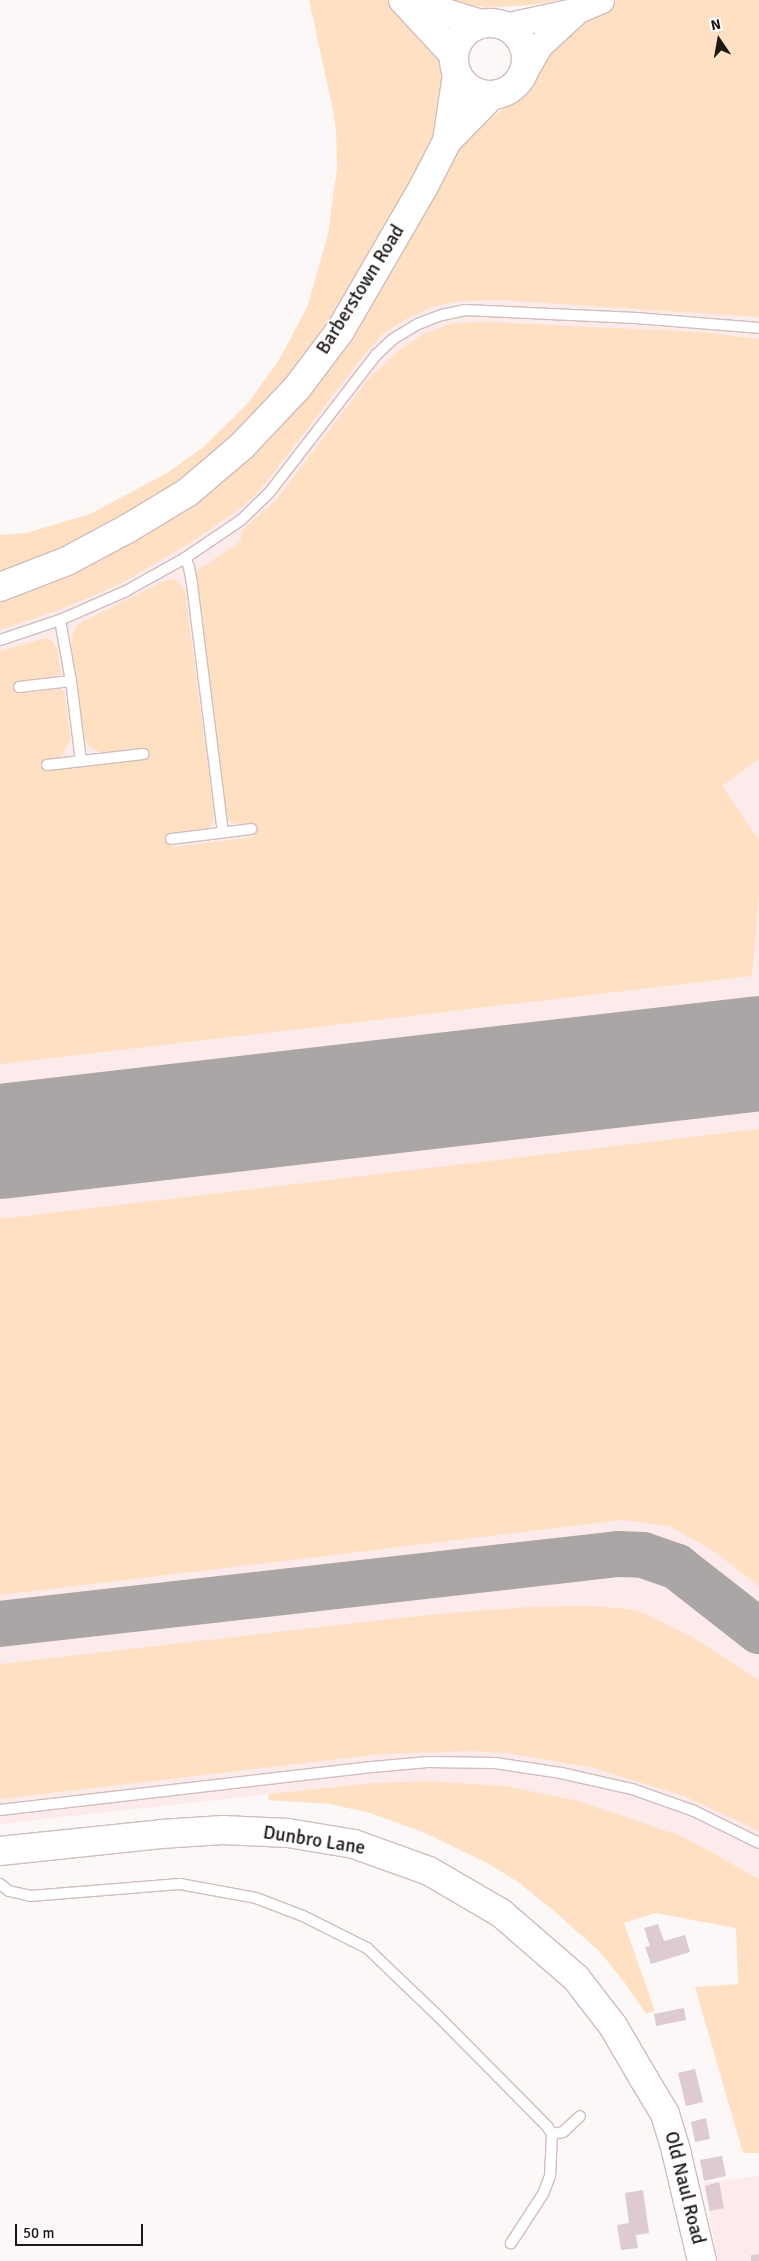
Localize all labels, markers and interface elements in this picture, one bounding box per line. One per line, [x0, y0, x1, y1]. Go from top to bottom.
north arrow [694, 15, 744, 65]
text: N [709, 16, 722, 34]
street label: Barberstown Road [312, 221, 410, 359]
street label: Dunbro Lane [261, 1822, 367, 1860]
street label: Old Naul Road [659, 2129, 709, 2247]
scale bar [18, 2214, 145, 2246]
text: 50 m [23, 2224, 54, 2242]

